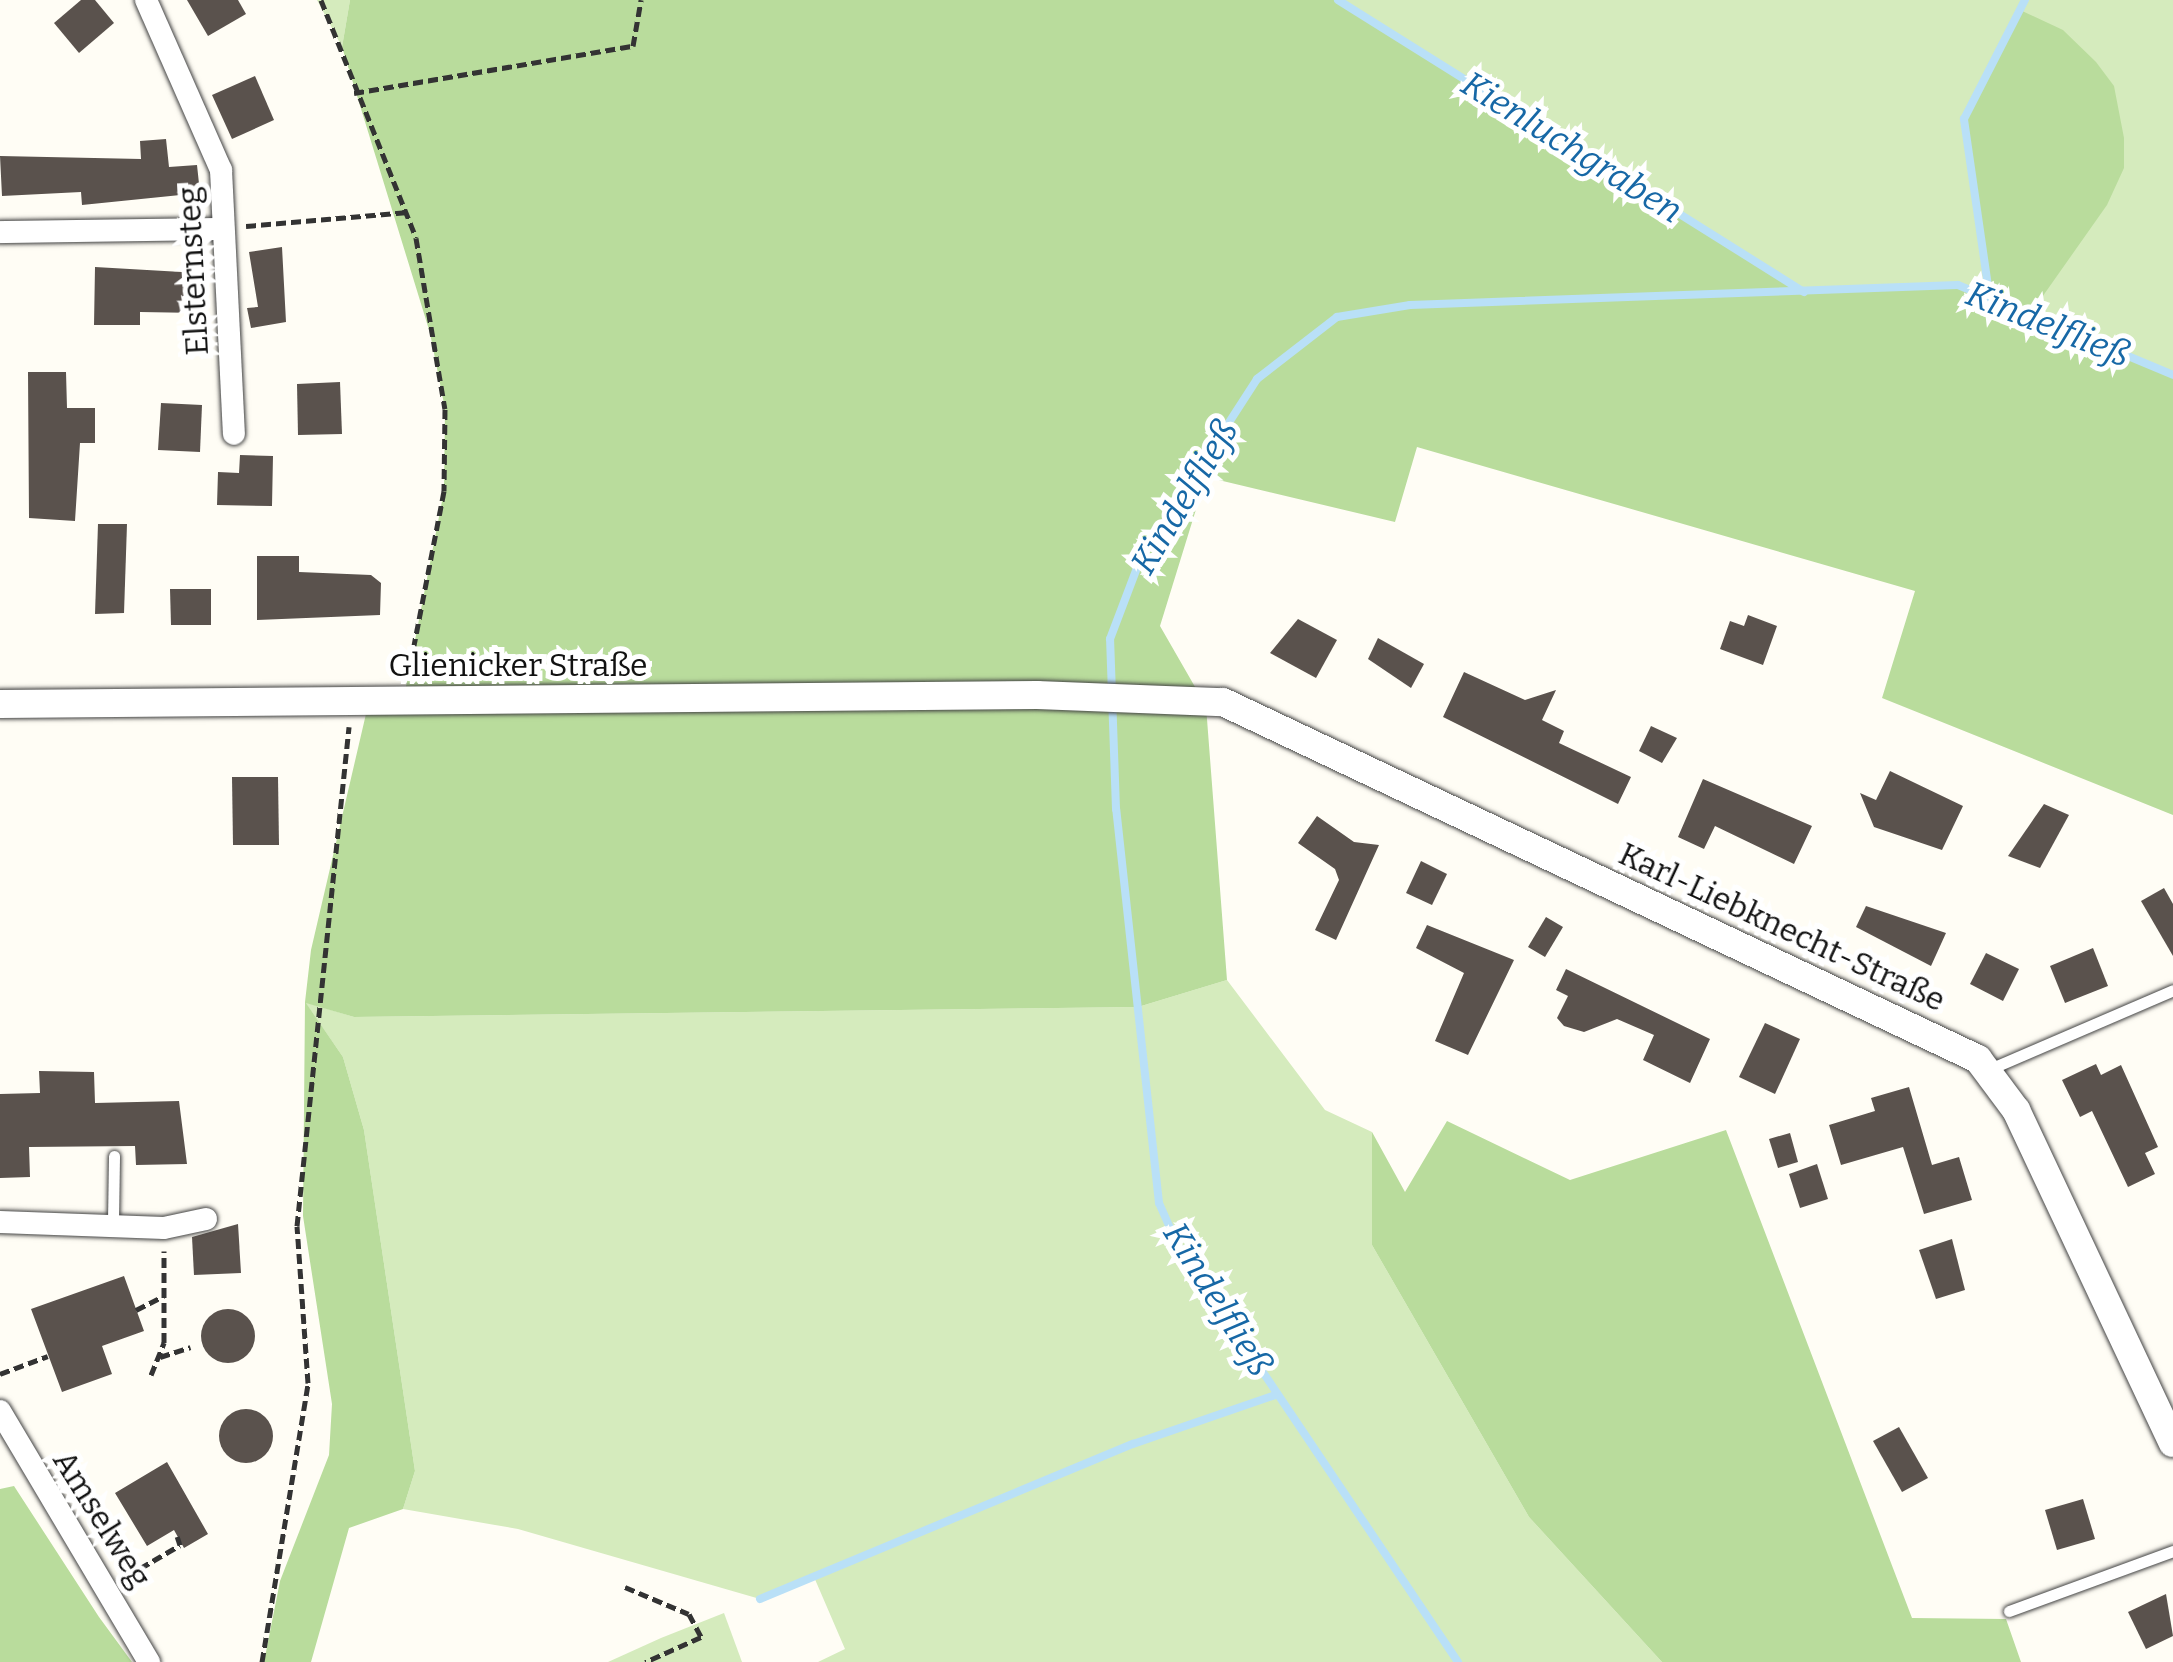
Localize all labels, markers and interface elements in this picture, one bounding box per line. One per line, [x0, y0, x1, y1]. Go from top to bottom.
water label: Kienluchgraben [1454, 62, 1690, 232]
street label: Elsternsteg [169, 186, 217, 356]
water label: Kindelfließ [1960, 272, 2136, 376]
water label: Kindelfließ [1122, 412, 1246, 582]
street label: Glienicker Straße [388, 646, 648, 684]
street label: Karl-Liebknecht-Straße [1613, 835, 1951, 1019]
water label: Kindelfließ [1155, 1215, 1281, 1383]
street label: Amselweg [45, 1443, 159, 1595]

